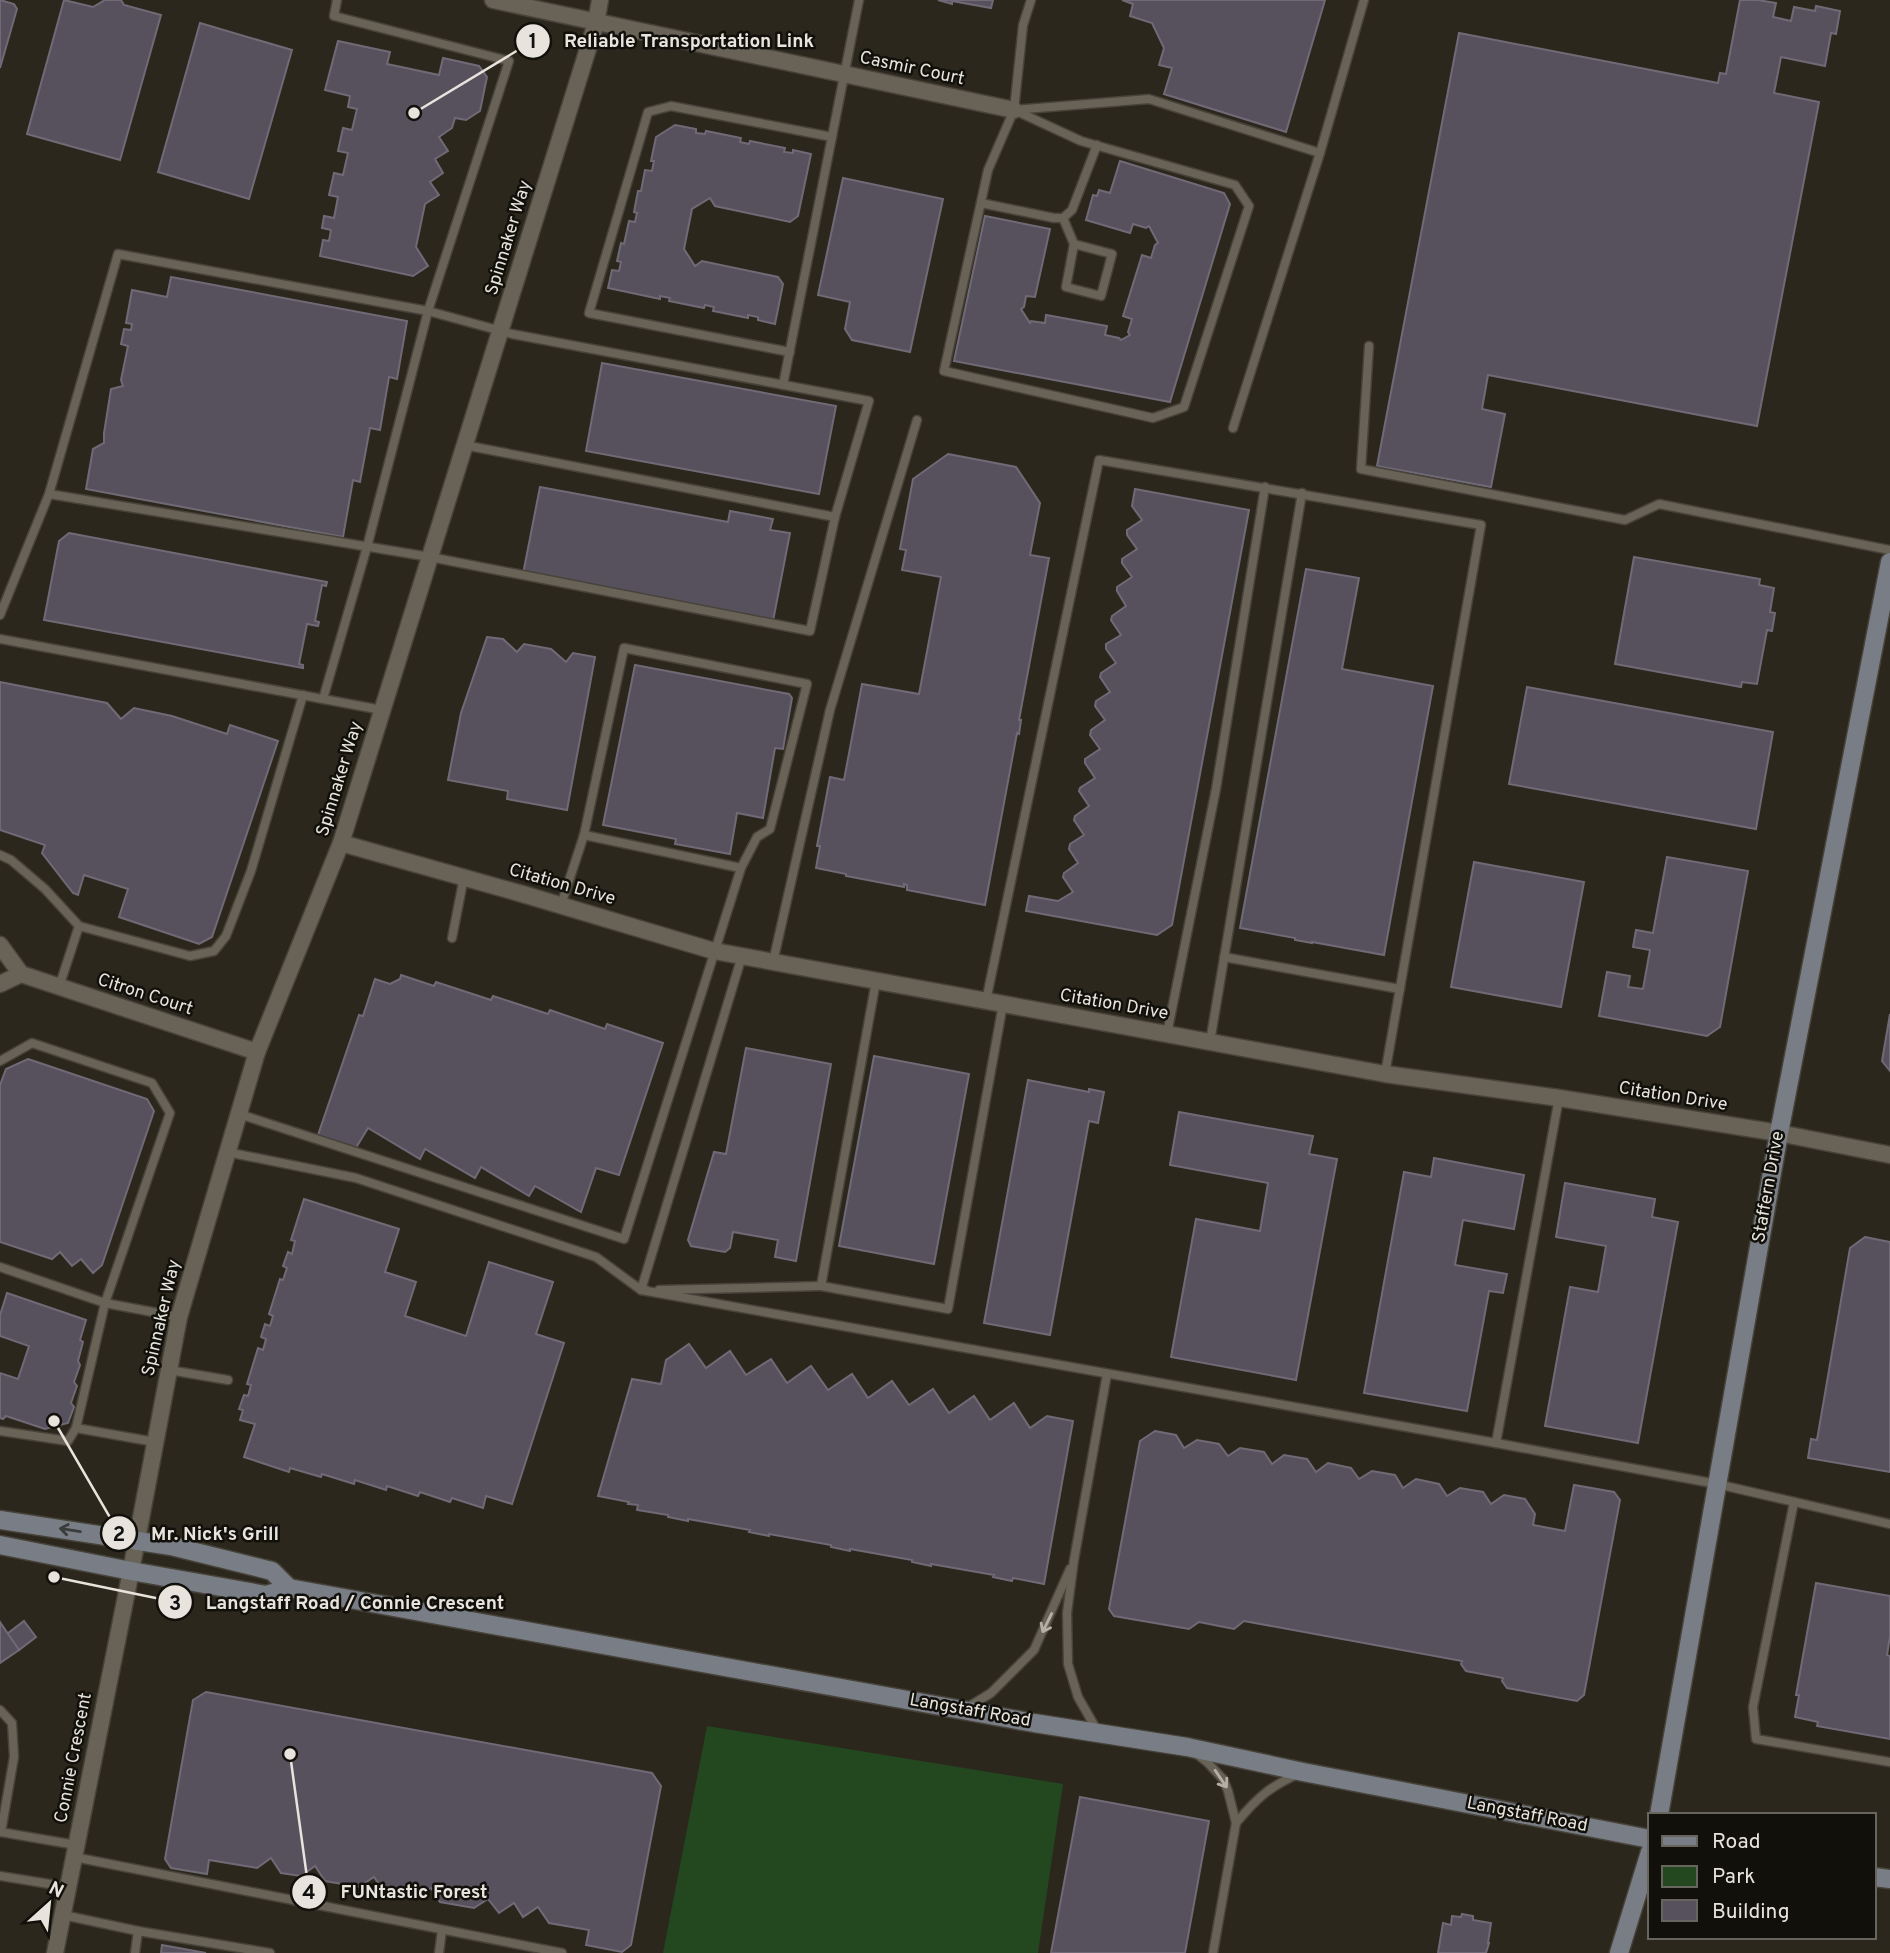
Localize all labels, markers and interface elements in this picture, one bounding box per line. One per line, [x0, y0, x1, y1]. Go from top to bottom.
callout: Reliable Transportation Link [515, 21, 828, 61]
text: 1 [529, 29, 537, 56]
text: Reliable Transportation Link [564, 30, 814, 54]
street label: Casmir Court [857, 47, 967, 91]
street label: Spinnaker Way [481, 178, 537, 298]
street label: Spinnaker Way [312, 719, 368, 839]
street label: Citation Drive [506, 859, 618, 911]
street label: Citron Court [94, 969, 196, 1021]
street label: Citation Drive [1058, 984, 1170, 1026]
street label: Citation Drive [1617, 1077, 1729, 1117]
street label: Staffern Drive [1748, 1130, 1790, 1244]
street label: Spinnaker Way [137, 1257, 187, 1379]
callout: Mr. Nick's Grill [102, 1513, 293, 1553]
text: 2 [113, 1522, 125, 1549]
one-way arrow [59, 1523, 82, 1536]
text: Mr. Nick's Grill [151, 1523, 279, 1547]
callout: Langstaff Road / Connie Crescent [157, 1582, 518, 1622]
text: 3 [169, 1591, 181, 1618]
text: Langstaff Road / Connie Crescent [206, 1592, 504, 1616]
one-way arrow [1040, 1612, 1053, 1633]
street label: Langstaff Road [908, 1689, 1032, 1733]
street label: Connie Crescent [50, 1691, 98, 1825]
one-way arrow [1214, 1769, 1228, 1788]
street label: Langstaff Road [1465, 1792, 1589, 1838]
legend [1648, 1813, 1876, 1939]
text: Road [1712, 1829, 1761, 1856]
text: Park [1712, 1864, 1755, 1891]
north arrow [14, 1869, 84, 1939]
callout: FUNtastic Forest [291, 1872, 501, 1912]
text: N [44, 1877, 67, 1904]
text: 4 [302, 1880, 316, 1907]
text: FUNtastic Forest [340, 1881, 488, 1905]
text: Building [1712, 1899, 1790, 1926]

